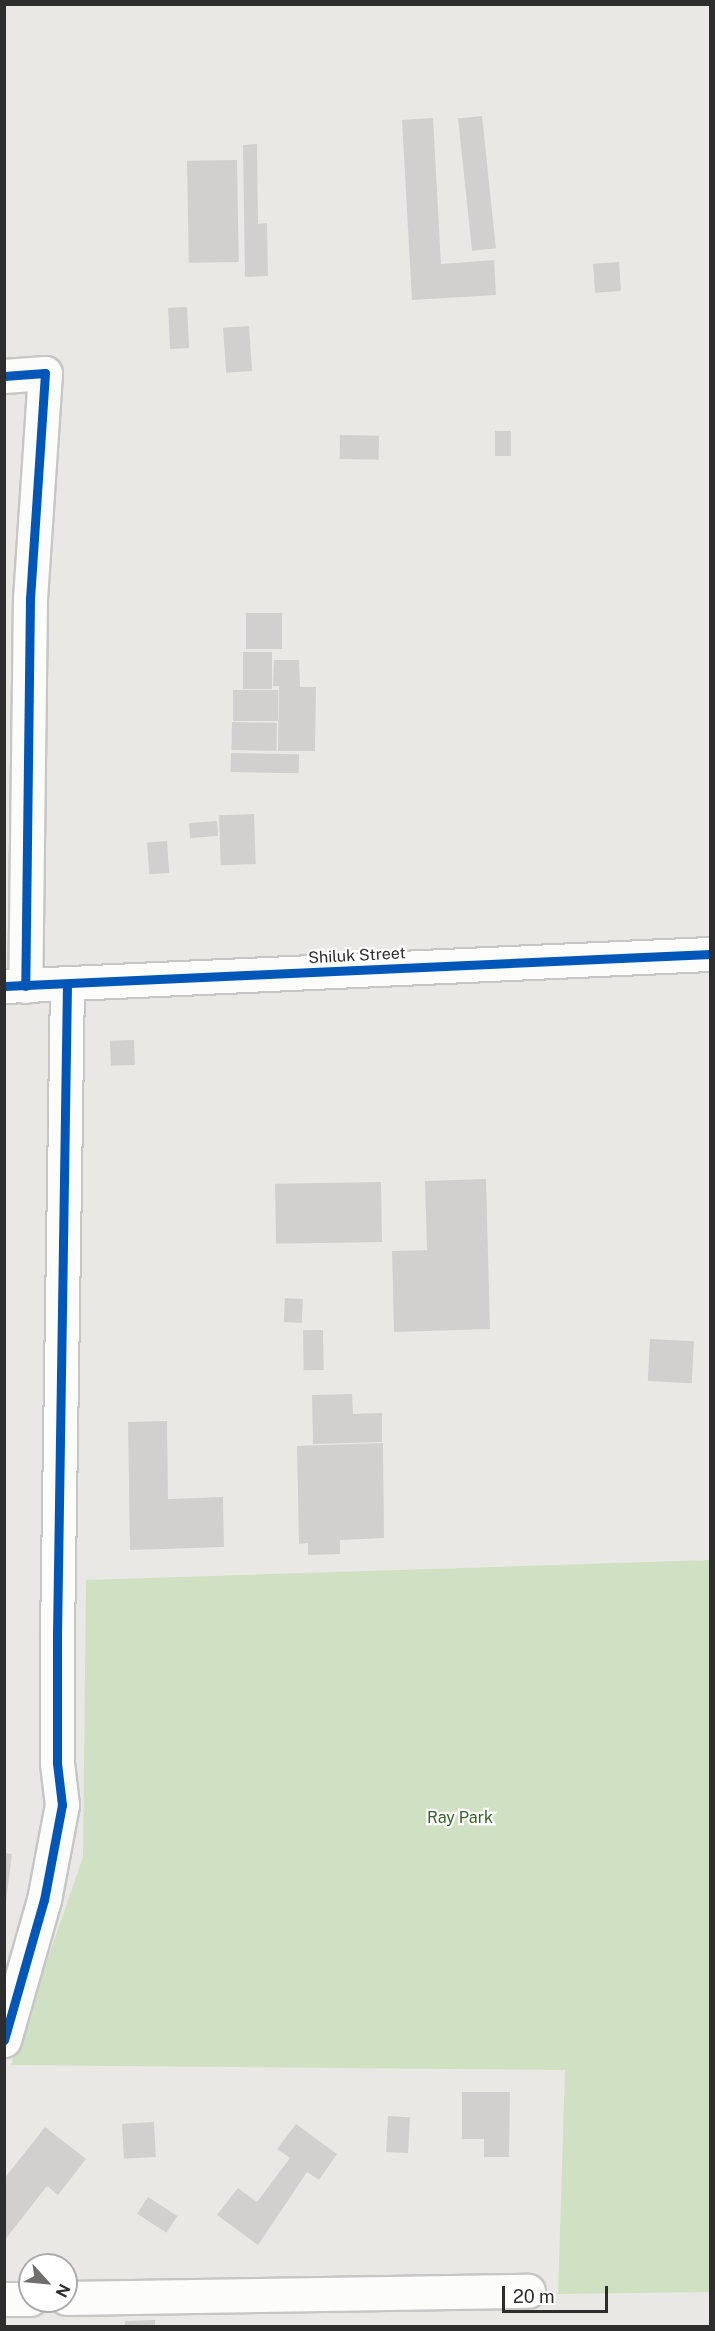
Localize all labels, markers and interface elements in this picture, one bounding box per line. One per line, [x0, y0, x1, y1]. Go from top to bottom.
street label: Shiluk Street [308, 944, 406, 968]
park label: Ray Park [427, 1808, 493, 1828]
north arrow [18, 2253, 78, 2313]
scale bar [505, 2274, 612, 2312]
text: N [51, 2281, 74, 2300]
text: 20 m [513, 2286, 555, 2307]

